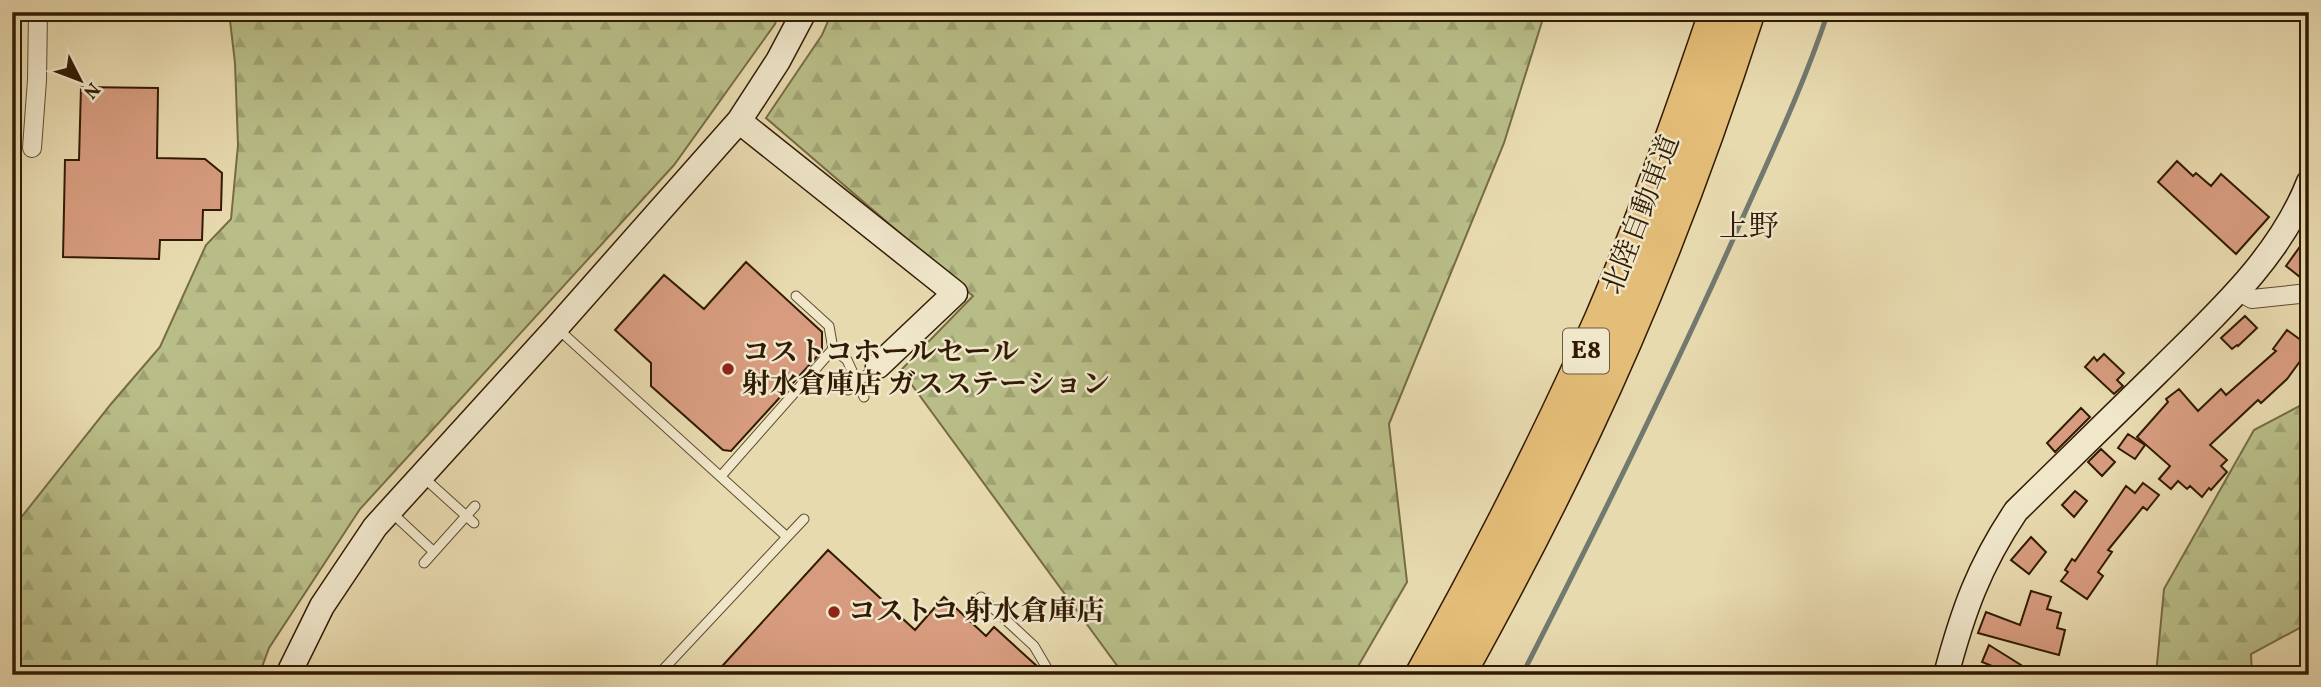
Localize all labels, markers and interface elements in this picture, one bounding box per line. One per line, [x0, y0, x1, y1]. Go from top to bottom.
north arrow [46, 46, 116, 116]
text: N [77, 76, 105, 104]
street label: 北陸自動車道 [1594, 130, 1690, 300]
district label: 上野 [1719, 207, 1779, 249]
road number: E8 [1563, 328, 1609, 374]
place label: コストコホールセール 射水倉庫店 ガスステーション [742, 334, 1110, 405]
marker: コストコホールセール 射水倉庫店 ガスステーション [720, 361, 736, 377]
place label: コストコ 射水倉庫店 [848, 593, 1104, 632]
marker: コストコ 射水倉庫店 [826, 604, 842, 620]

